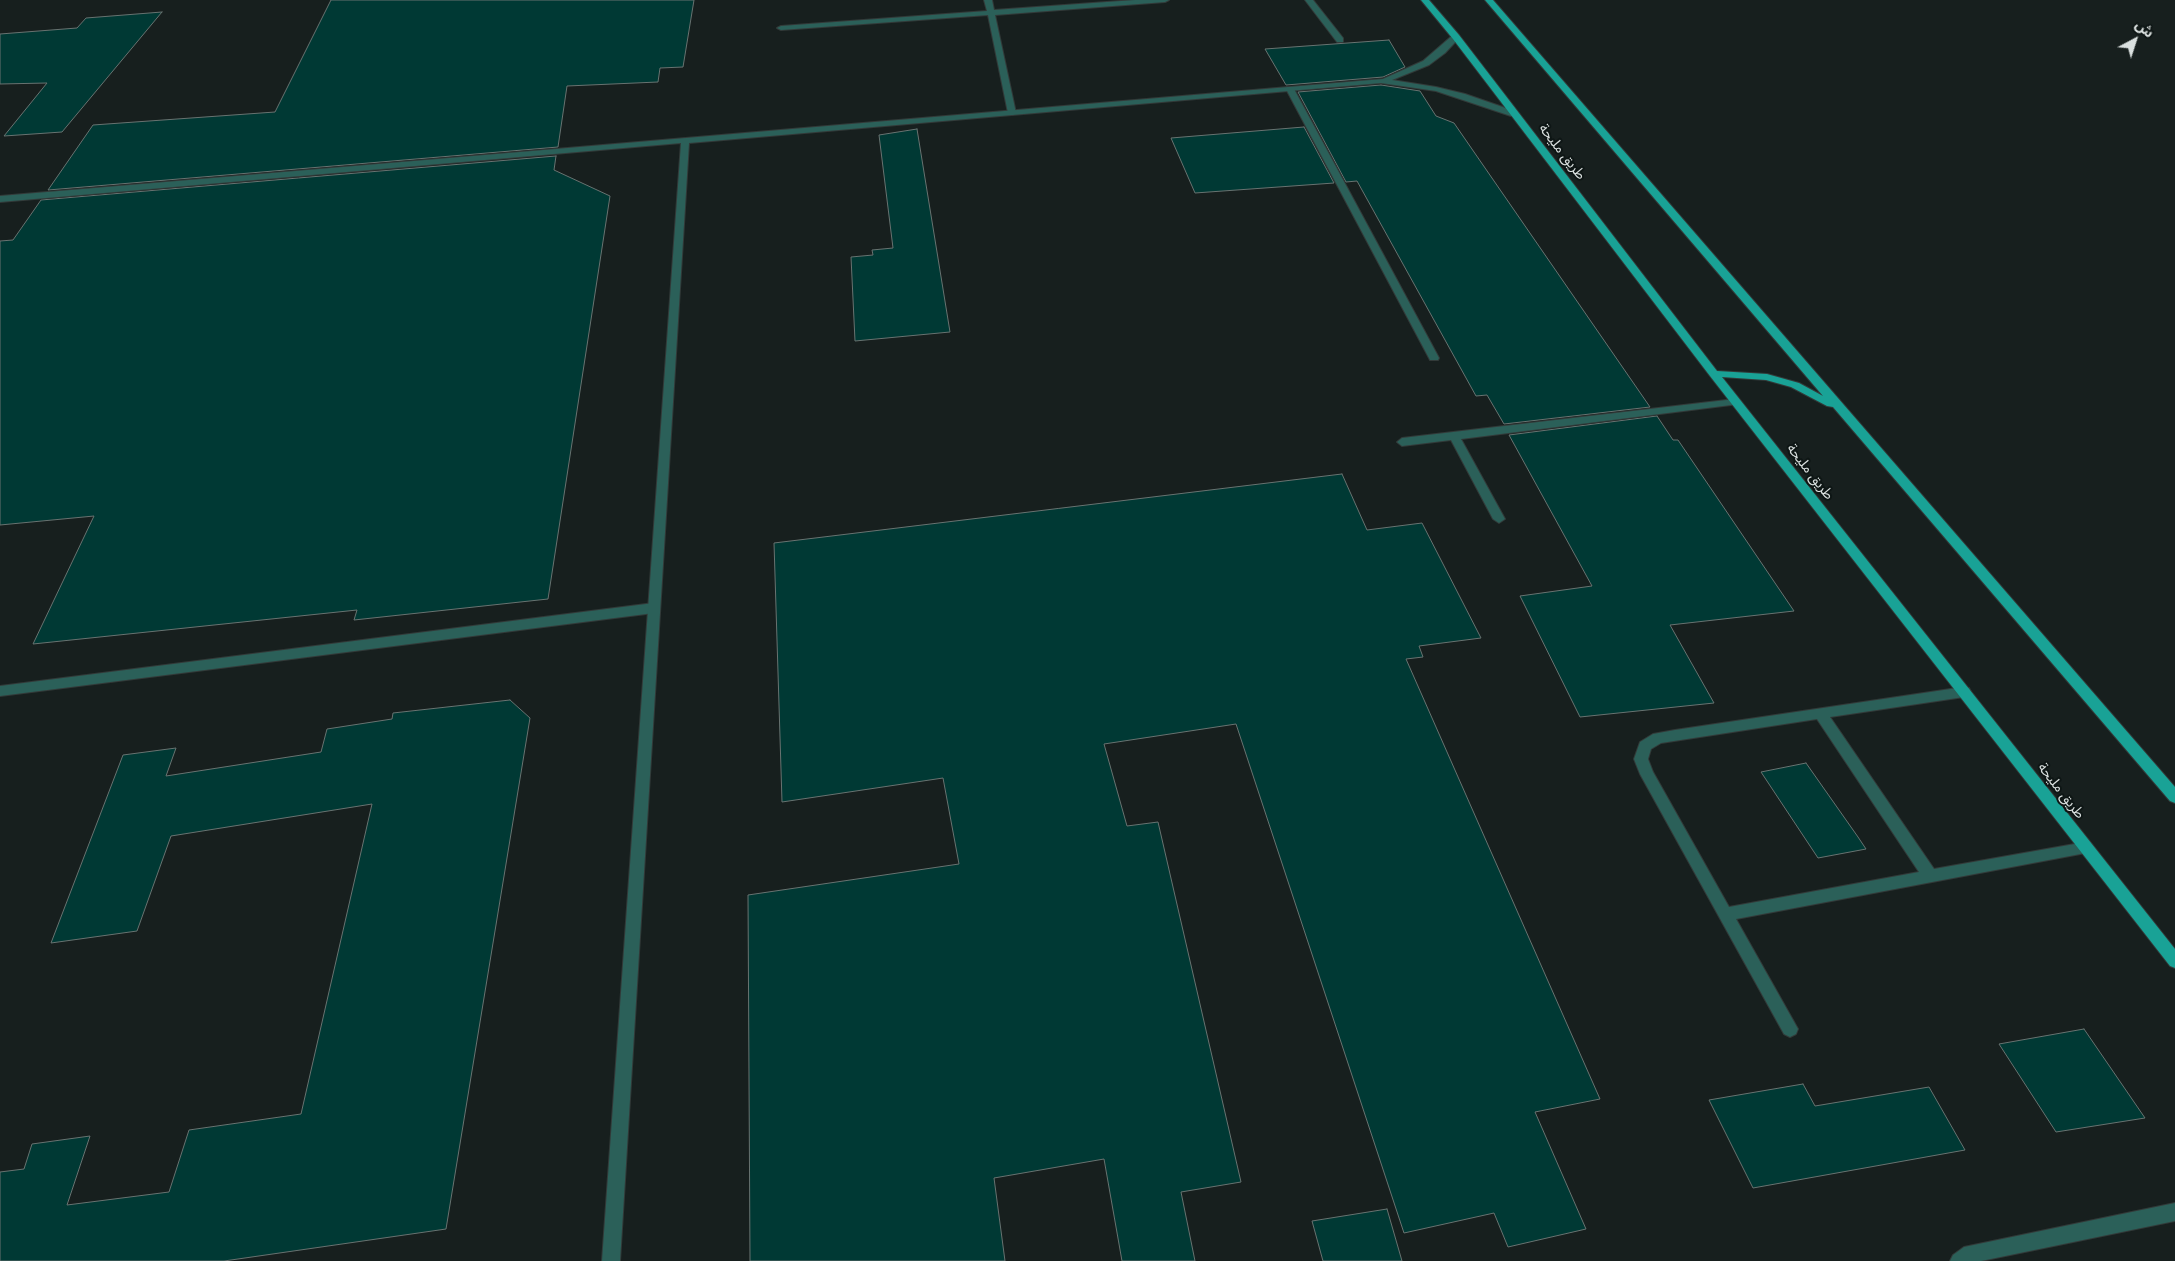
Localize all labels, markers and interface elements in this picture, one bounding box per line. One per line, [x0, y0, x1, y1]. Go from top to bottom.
north arrow [2110, 15, 2160, 65]
text: ش [2132, 15, 2158, 42]
street label: طريق مليحة [1535, 121, 1589, 183]
street label: طريق مليحة [1783, 441, 1837, 503]
street label: طريق مليحة [2034, 760, 2088, 822]

